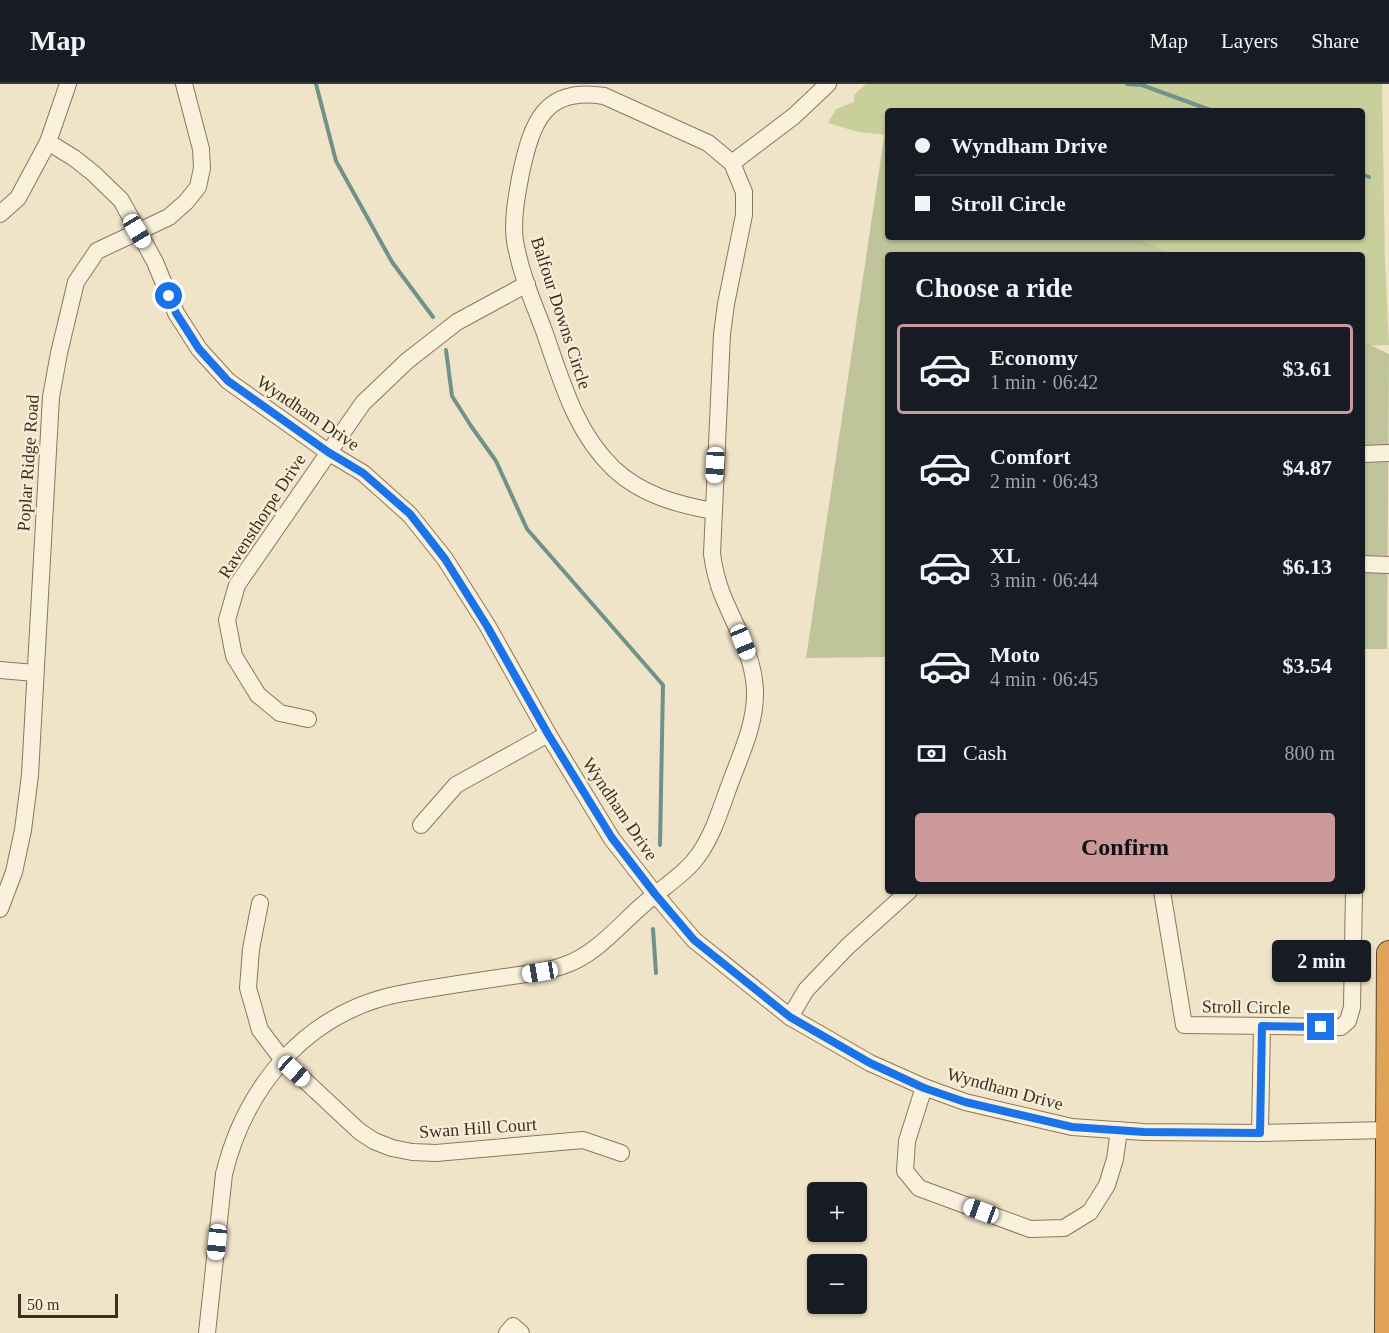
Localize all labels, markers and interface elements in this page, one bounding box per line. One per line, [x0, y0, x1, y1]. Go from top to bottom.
text: Map [30, 25, 86, 56]
text: Map [1150, 29, 1188, 53]
text: Layers [1221, 29, 1278, 53]
text: Share [1311, 29, 1359, 53]
text: Wyndham Drive [951, 133, 1107, 158]
text: Stroll Circle [951, 191, 1066, 216]
car [120, 211, 154, 251]
street label: Balfour Downs Circle [527, 234, 595, 392]
text: Choose a ride [915, 273, 1073, 303]
route start [155, 282, 182, 309]
icon: car [918, 342, 972, 396]
text: Economy [990, 345, 1078, 370]
text: $3.61 [1283, 356, 1332, 381]
street label: Wyndham Drive [253, 371, 363, 455]
text: 1 min · 06:42 [990, 371, 1098, 393]
street label: Poplar Ridge Road [13, 394, 43, 532]
icon: car [918, 441, 972, 495]
text: Comfort [990, 444, 1071, 469]
car [705, 447, 725, 483]
street label: Ravensthorpe Drive [214, 450, 310, 582]
text: $4.87 [1283, 455, 1332, 480]
text: 2 min · 06:43 [990, 470, 1098, 492]
icon: car [918, 540, 972, 594]
text: XL [990, 543, 1021, 568]
text: $6.13 [1283, 554, 1332, 579]
text: 3 min · 06:44 [990, 569, 1098, 591]
car [728, 622, 758, 662]
icon: car [918, 639, 972, 693]
text: Moto [990, 642, 1040, 667]
text: $3.54 [1283, 653, 1332, 678]
text: 4 min · 06:45 [990, 668, 1098, 690]
icon: cash [915, 737, 948, 770]
text: Cash [963, 740, 1007, 765]
text: 800 m [1284, 742, 1335, 764]
street label: Wyndham Drive [578, 754, 662, 864]
button: Confirm [915, 813, 1335, 882]
callout: 2 min [1272, 940, 1370, 982]
text: 2 min [1297, 950, 1346, 972]
car [521, 960, 559, 984]
street label: Stroll Circle [1202, 996, 1290, 1018]
route end [1307, 1013, 1334, 1040]
car [275, 1052, 313, 1090]
street label: Wyndham Drive [945, 1064, 1065, 1114]
street label: Swan Hill Court [418, 1114, 538, 1142]
map controls [807, 1182, 867, 1314]
button: + [807, 1182, 867, 1242]
car [961, 1196, 1001, 1226]
car [206, 1223, 228, 1261]
button: − [807, 1254, 867, 1314]
scale bar [18, 1291, 118, 1318]
text: 50 m [27, 1296, 59, 1313]

